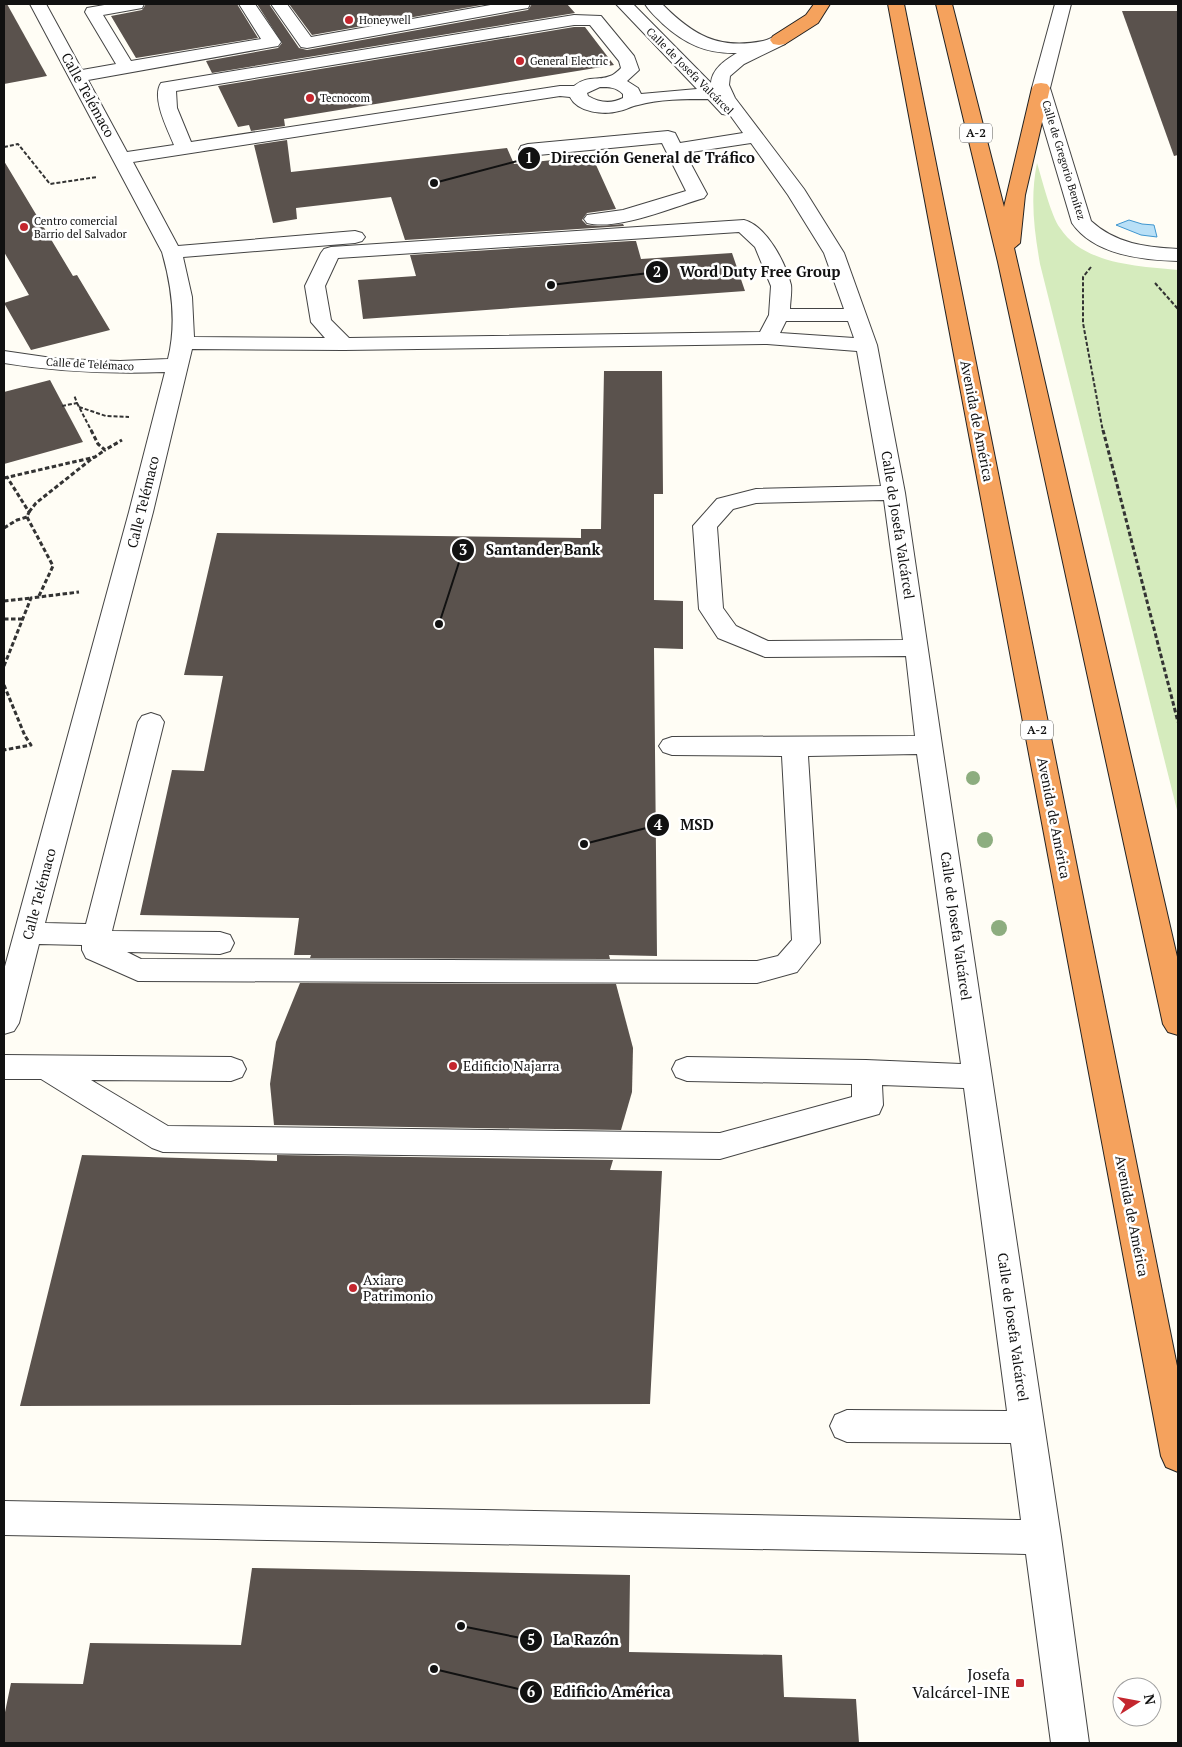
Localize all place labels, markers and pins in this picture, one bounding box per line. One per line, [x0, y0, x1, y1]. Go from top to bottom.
place label: Honeywell [359, 13, 411, 27]
marker: Honeywell [343, 14, 355, 26]
place label: General Electric [530, 54, 608, 68]
marker: General Electric [514, 55, 526, 67]
place label: Tecnocom [320, 91, 370, 105]
marker: Tecnocom [304, 92, 316, 104]
callout: Dirección General de Tráfico [516, 143, 765, 173]
place label: Centro comercial Barrio del Salvador [34, 214, 128, 241]
marker: Centro comercial Barrio del Salvador [18, 221, 30, 233]
callout: Word Duty Free Group [644, 257, 850, 287]
callout: Santander Bank [450, 535, 610, 565]
callout: MSD [645, 810, 724, 840]
place label: Edificio Najarra [463, 1056, 560, 1075]
marker: Edificio Najarra [447, 1060, 459, 1072]
place label: Axiare Patrimonio [363, 1270, 434, 1305]
marker: Axiare Patrimonio [347, 1282, 359, 1294]
callout: La Razón [518, 1625, 629, 1655]
place label: Josefa Valcárcel-INE [912, 1663, 1010, 1703]
callout: Edificio América [518, 1677, 681, 1707]
marker: Josefa Valcárcel-INE [1014, 1677, 1026, 1689]

